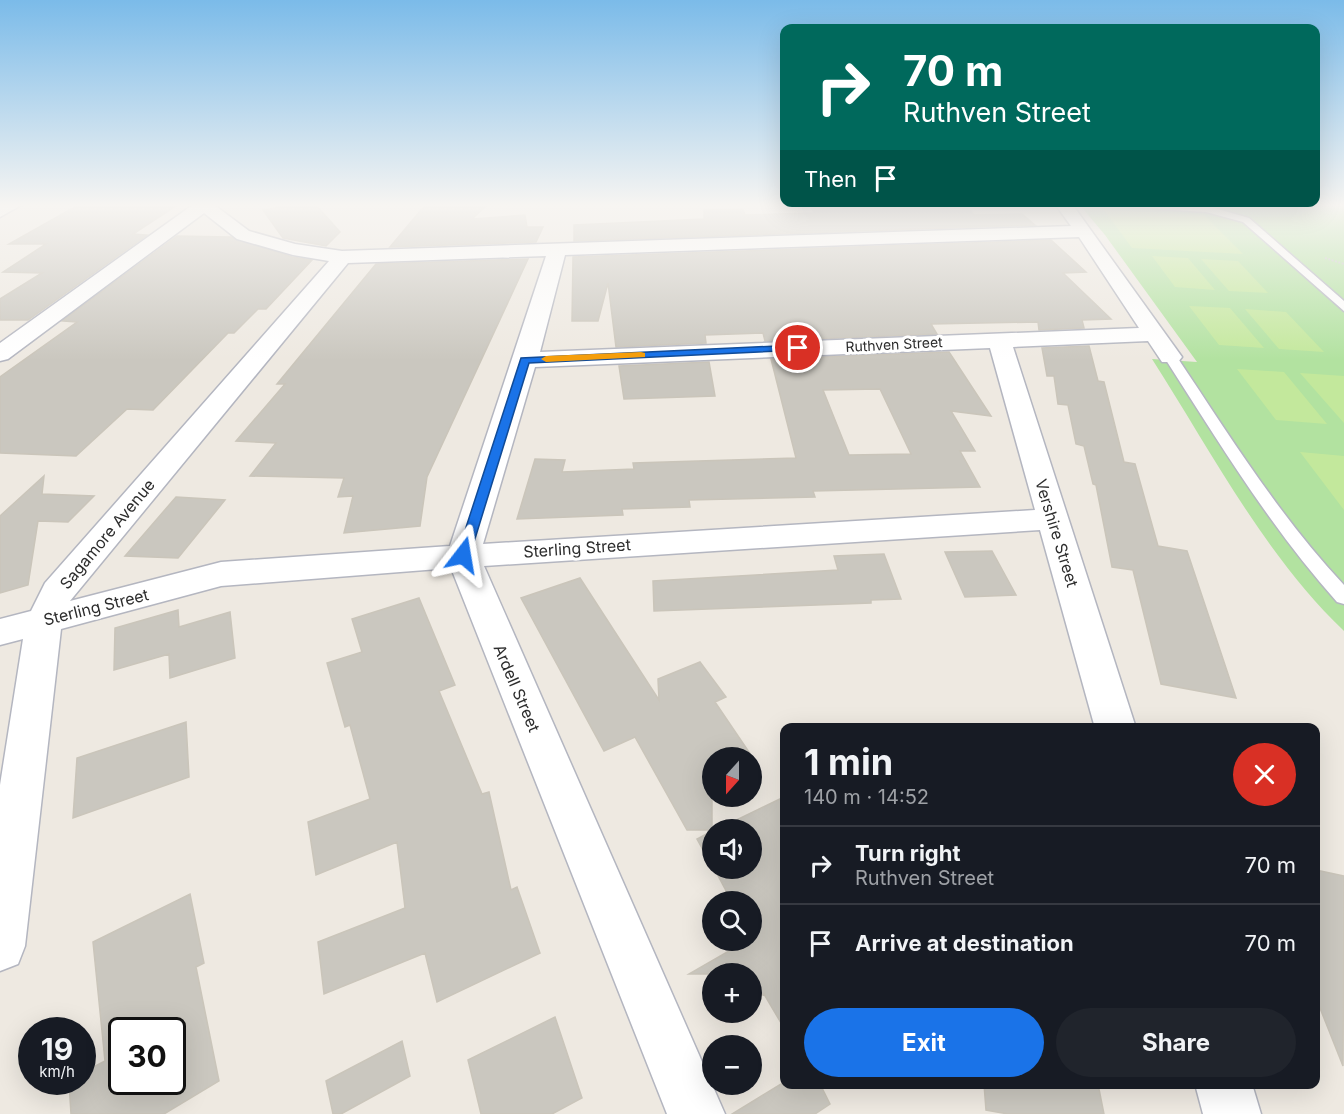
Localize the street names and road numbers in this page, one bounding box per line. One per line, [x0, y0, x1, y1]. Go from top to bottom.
street label: Ruthven Street [845, 333, 943, 355]
street label: Sagamore Avenue [55, 475, 159, 593]
street label: Vershire Street [1031, 476, 1083, 590]
street label: Sterling Street [523, 534, 631, 562]
street label: Sterling Street [41, 584, 151, 630]
street label: Ardell Street [490, 641, 544, 735]

